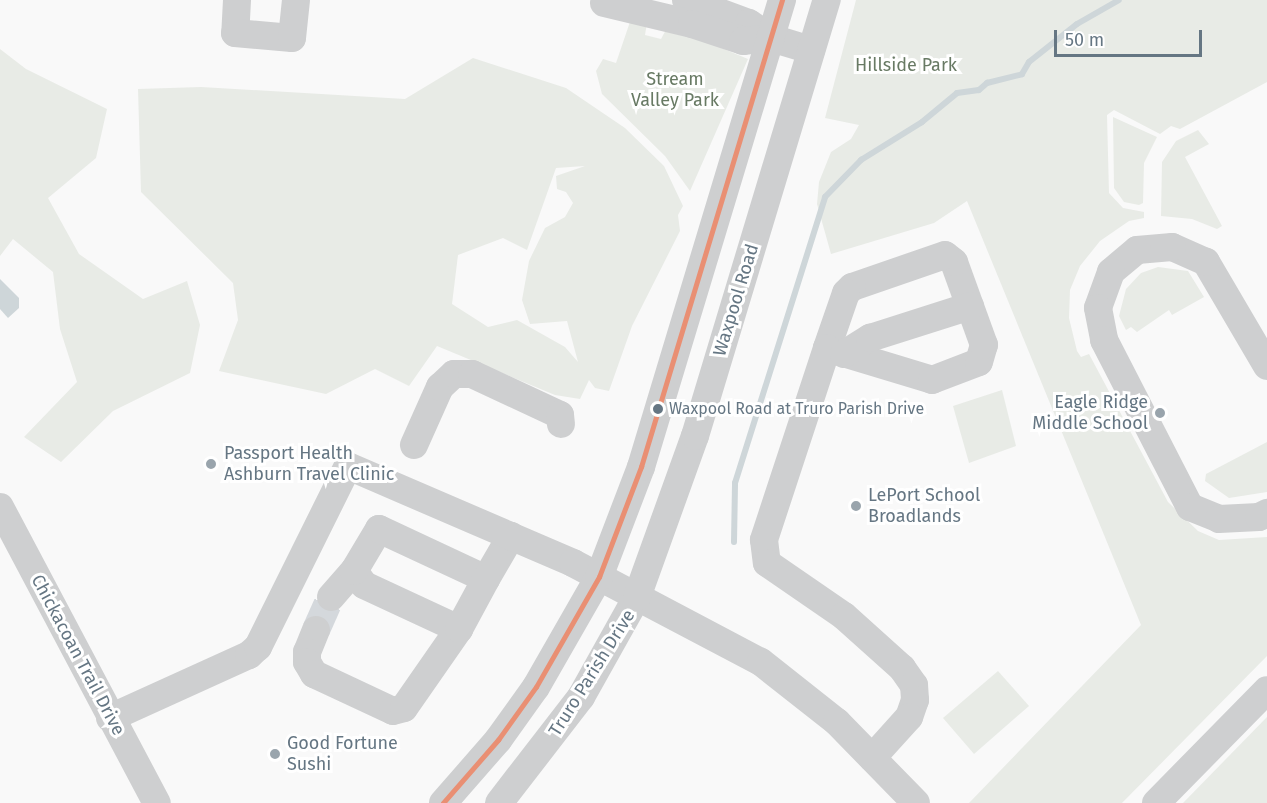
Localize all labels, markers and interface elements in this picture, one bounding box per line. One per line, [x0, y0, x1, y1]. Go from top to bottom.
scale bar [1057, 18, 1206, 56]
text: 50 m [1065, 29, 1104, 51]
park label: Hillside Park [855, 54, 957, 76]
park label: Stream Valley Park [631, 69, 719, 112]
street label: Waxpool Road [709, 241, 763, 359]
place label: Eagle Ridge Middle School [1032, 392, 1148, 434]
place label: Waxpool Road at Truro Parish Drive [669, 399, 924, 419]
marker: Waxpool Road at Truro Parish Drive [652, 403, 664, 415]
marker: Eagle Ridge Middle School [1153, 406, 1167, 420]
place label: Passport Health Ashburn Travel Clinic [224, 443, 394, 486]
marker: Passport Health Ashburn Travel Clinic [202, 455, 220, 473]
place label: LePort School Broadlands [868, 485, 980, 528]
marker: LePort School Broadlands [849, 499, 863, 513]
street label: Chickacoan Trail Drive [27, 571, 129, 739]
street label: Truro Parish Drive [544, 606, 640, 740]
place label: Good Fortune Sushi [287, 733, 398, 776]
marker: Good Fortune Sushi [268, 747, 282, 761]

